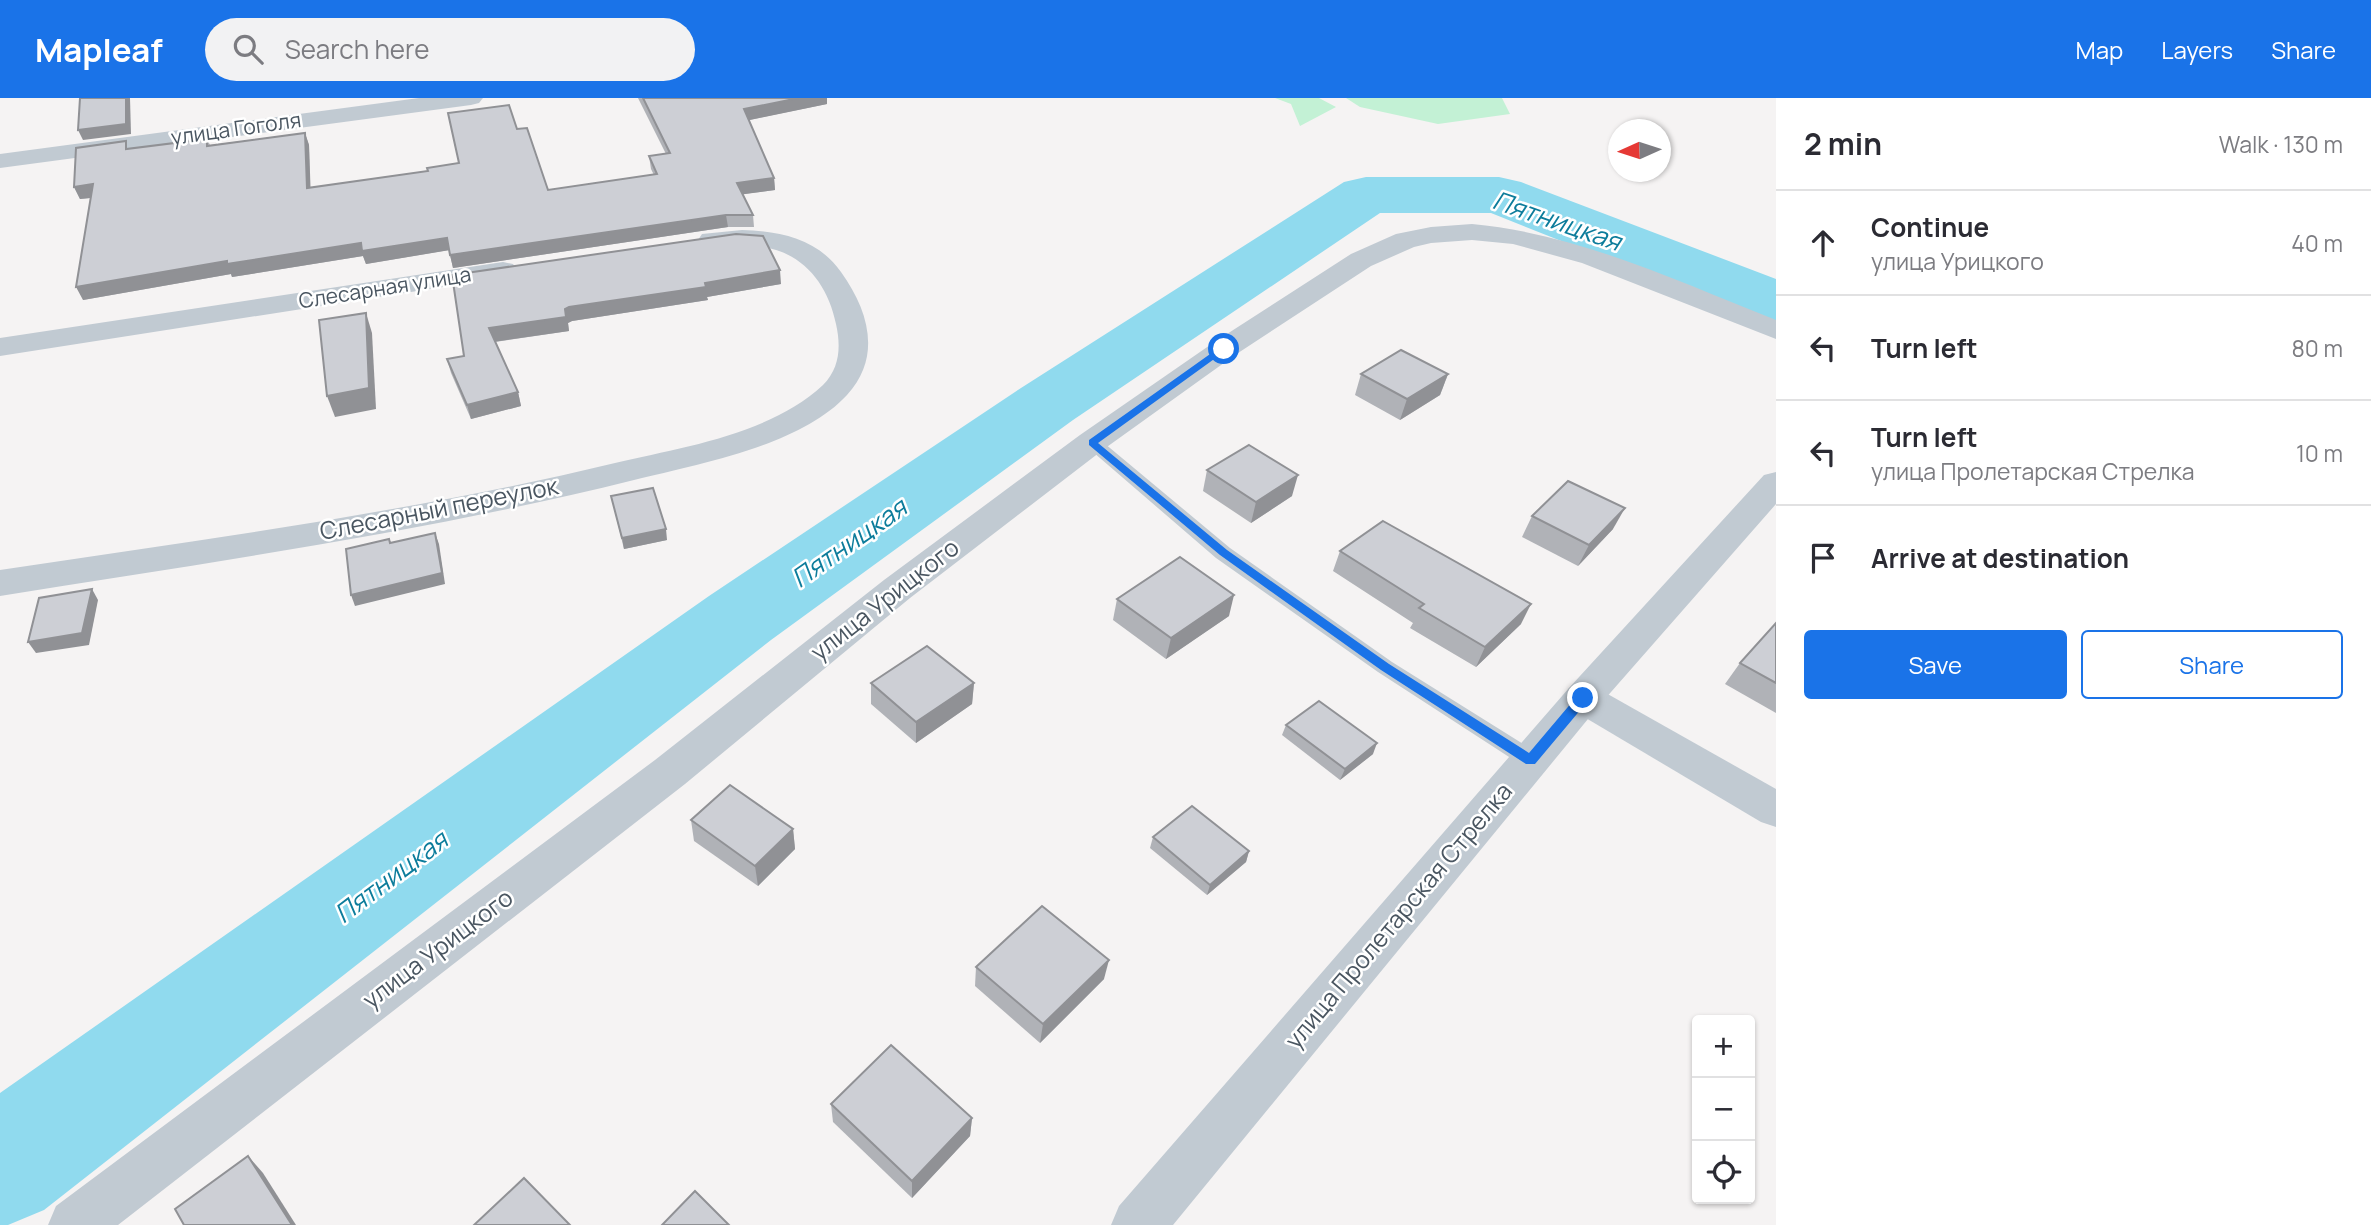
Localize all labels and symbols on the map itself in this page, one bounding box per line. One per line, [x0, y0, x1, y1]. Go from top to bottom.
street label: улица Гоголя [169, 105, 303, 151]
north arrow [1608, 119, 1671, 182]
water label: Пятницкая [1488, 181, 1629, 260]
street label: Слесарная улица [297, 260, 473, 314]
route start [1208, 333, 1239, 364]
street label: Слесарный переулок [317, 468, 562, 547]
water label: Пятницкая [783, 488, 916, 595]
street label: улица Урицкого [803, 530, 965, 667]
route end [1567, 682, 1598, 713]
street label: улица Пролетарская Стрелка [1277, 775, 1519, 1055]
water label: Пятницкая [326, 820, 457, 931]
street label: улица Урицкого [355, 880, 519, 1015]

